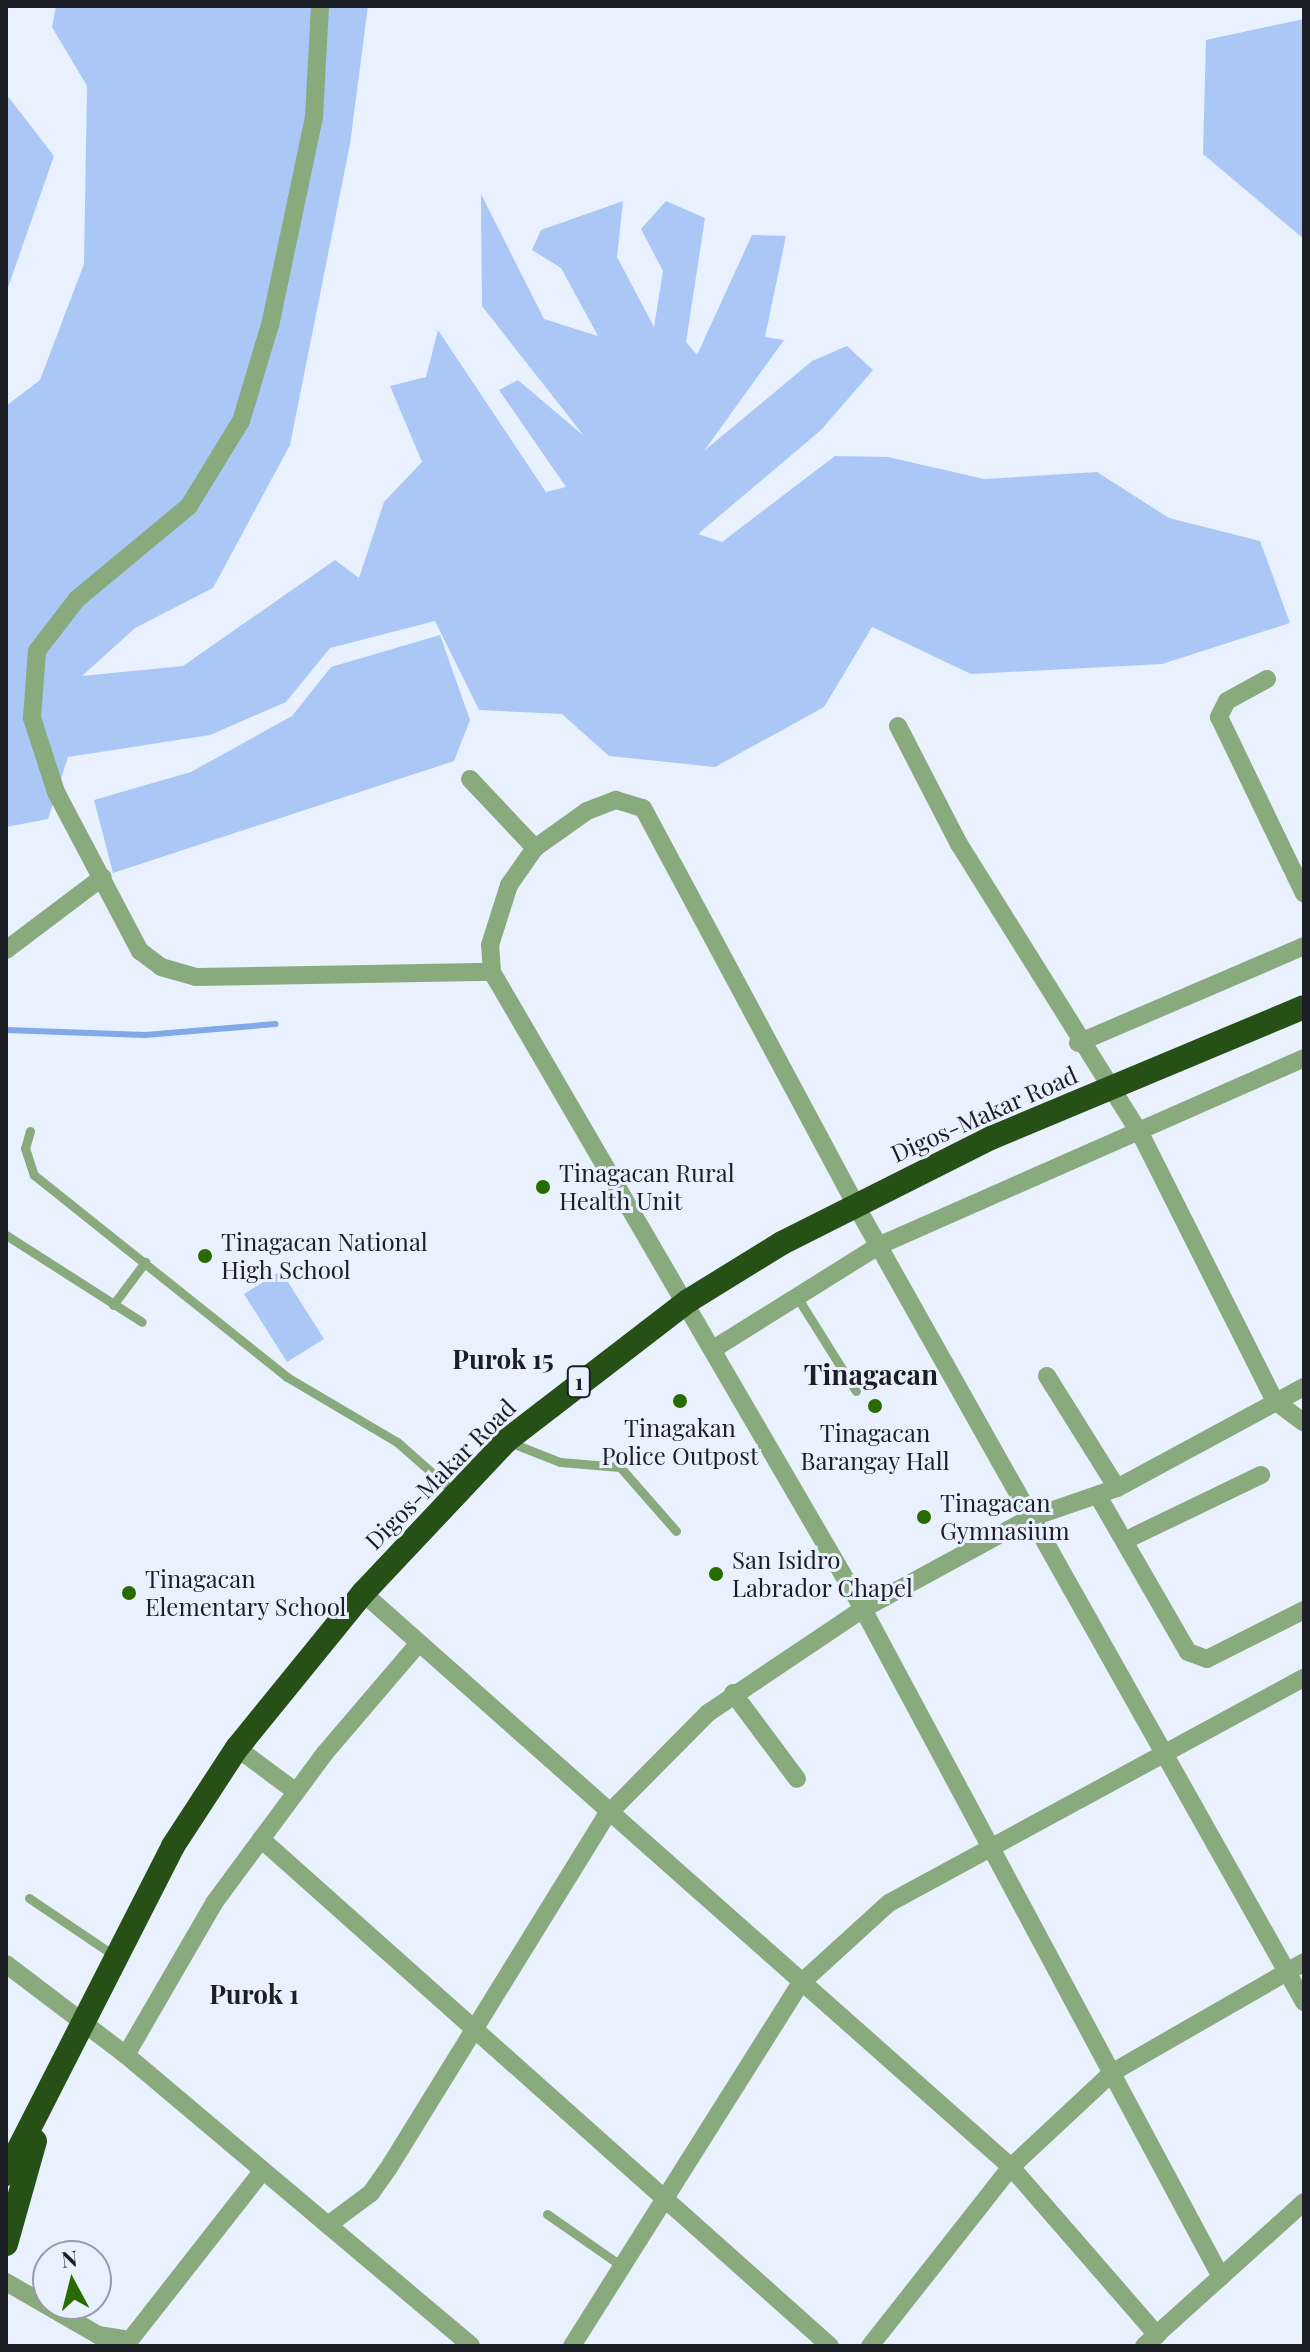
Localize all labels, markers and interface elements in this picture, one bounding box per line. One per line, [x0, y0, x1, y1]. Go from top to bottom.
street label: Digos-Makar Road [886, 1060, 1082, 1168]
place label: Tinagacan Rural Health Unit [559, 1159, 735, 1215]
marker: Tinagacan Rural Health Unit [534, 1178, 552, 1196]
place label: Tinagacan National High School [221, 1228, 428, 1284]
marker: Tinagacan National High School [196, 1247, 214, 1265]
district label: Purok 15 [452, 1343, 554, 1375]
district label: Tinagacan [804, 1357, 938, 1391]
road number: 1 [565, 1364, 593, 1400]
marker: Tinagakan Police Outpost [671, 1392, 689, 1410]
street label: Digos-Makar Road [359, 1393, 521, 1555]
marker: Tinagacan Barangay Hall [866, 1397, 884, 1415]
place label: Tinagakan Police Outpost [602, 1414, 758, 1470]
place label: Tinagacan Barangay Hall [800, 1419, 950, 1475]
place label: Tinagacan Gymnasium [940, 1489, 1069, 1545]
marker: Tinagacan Gymnasium [915, 1508, 933, 1526]
place label: San Isidro Labrador Chapel [732, 1546, 913, 1602]
place label: Tinagacan Elementary School [145, 1565, 347, 1621]
marker: San Isidro Labrador Chapel [707, 1565, 725, 1583]
marker: Tinagacan Elementary School [120, 1584, 138, 1602]
district label: Purok 1 [209, 1978, 299, 2010]
north arrow [32, 2240, 112, 2320]
text: N [60, 2242, 79, 2274]

